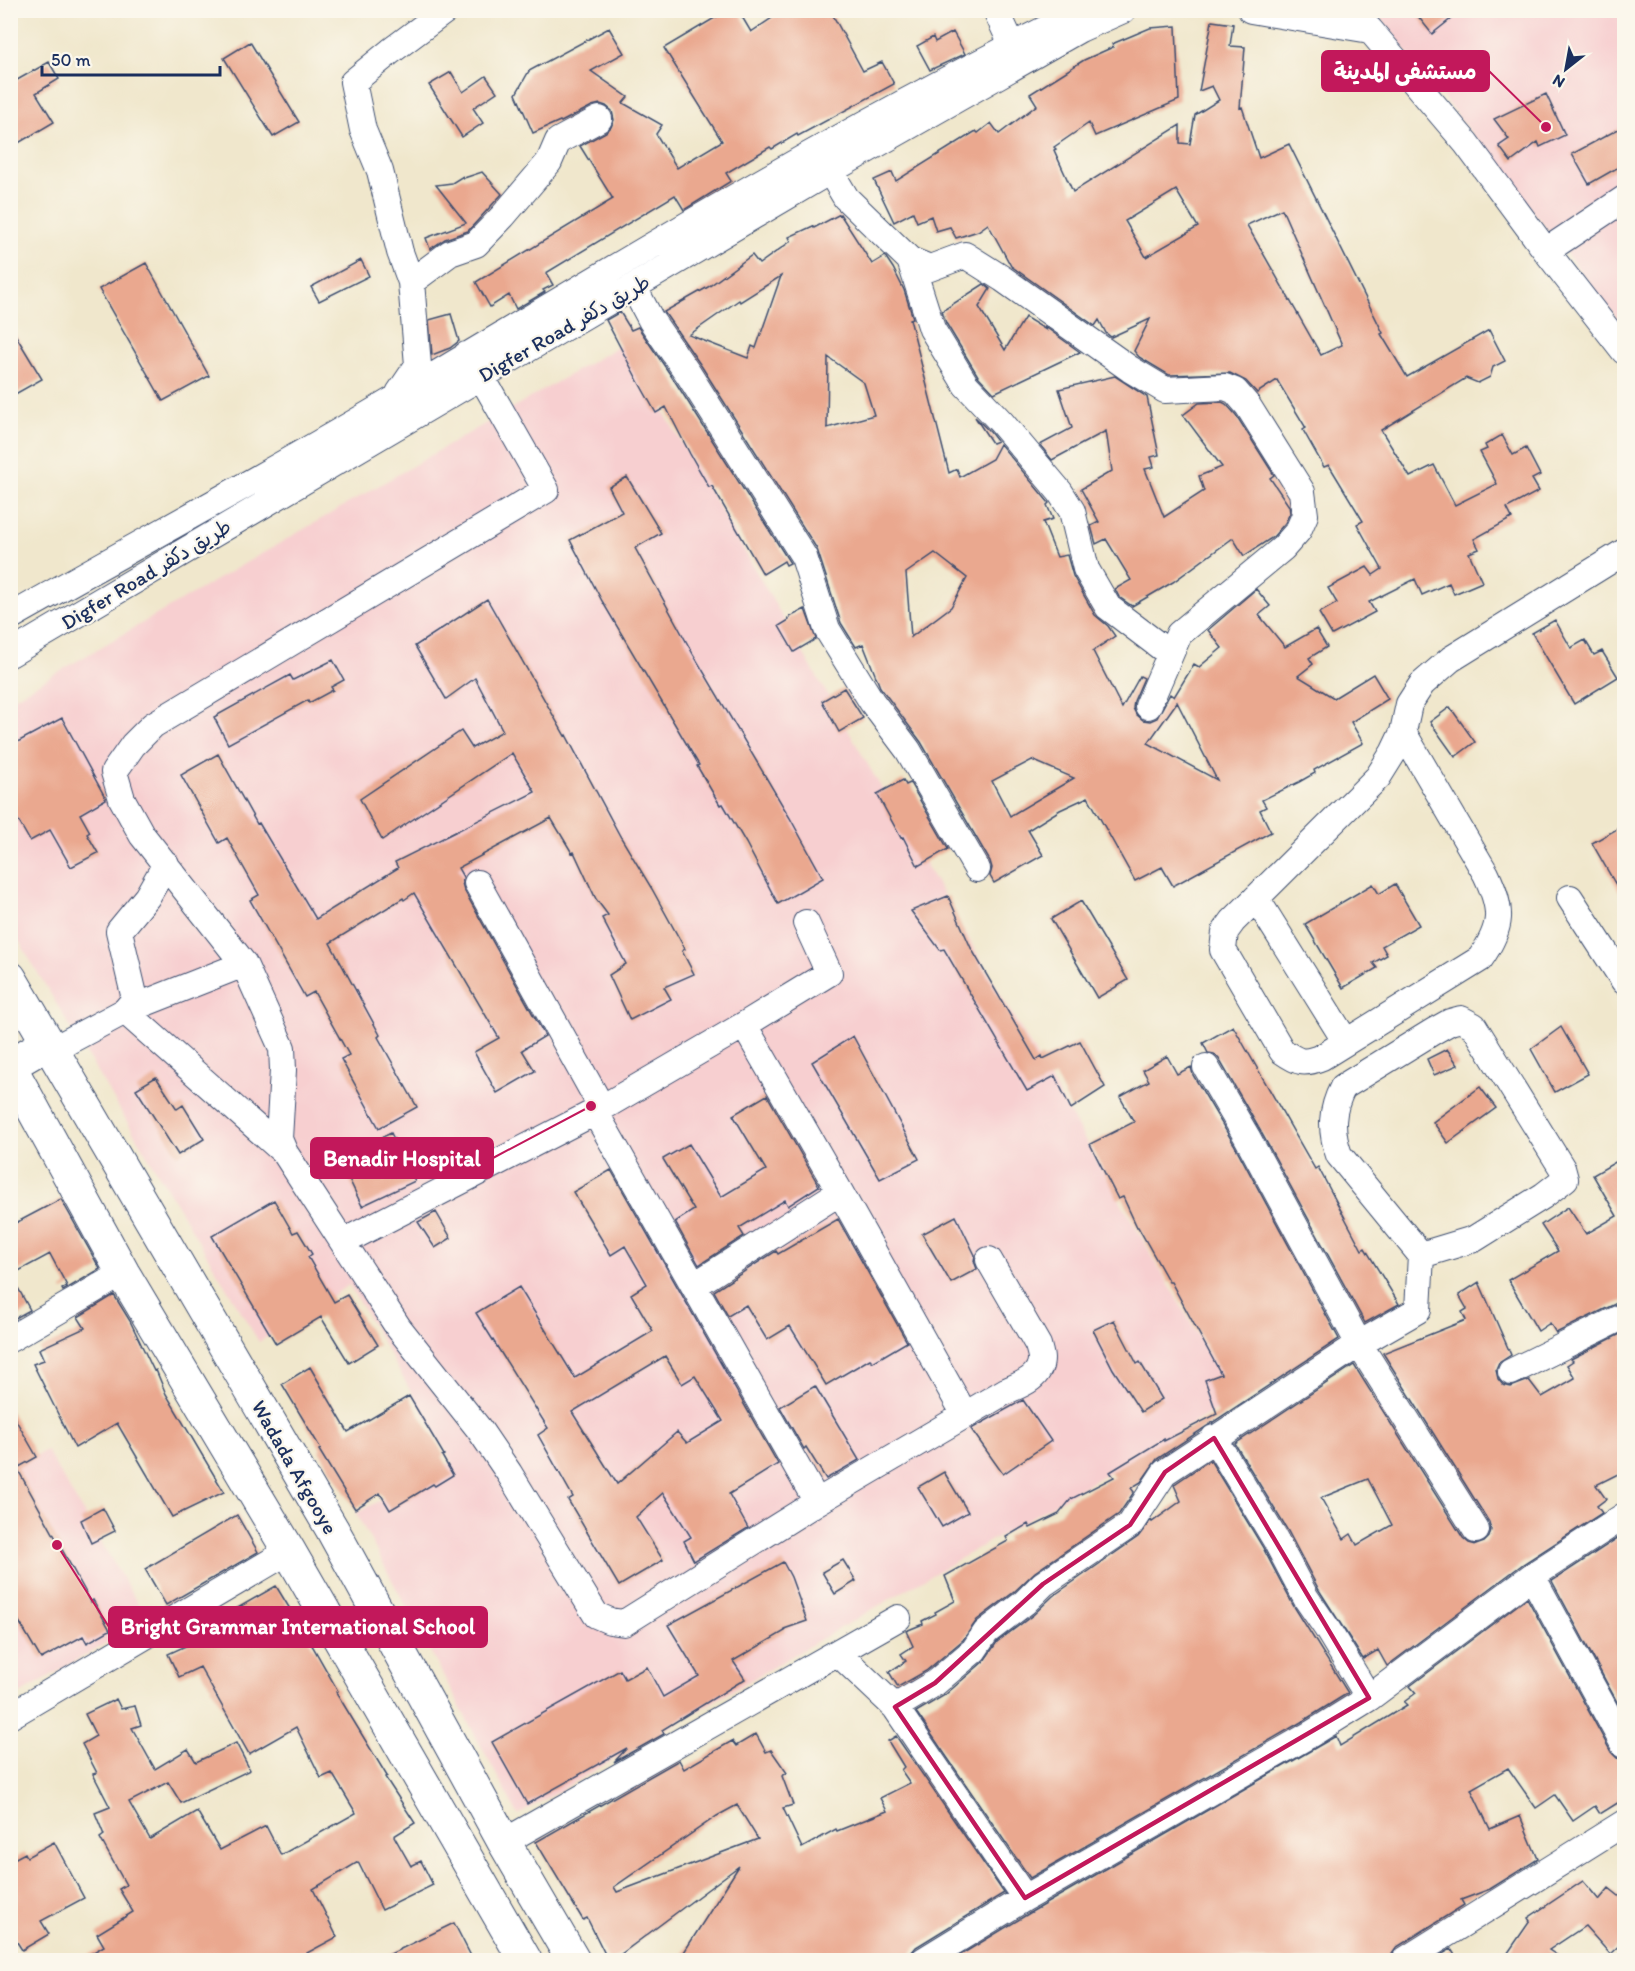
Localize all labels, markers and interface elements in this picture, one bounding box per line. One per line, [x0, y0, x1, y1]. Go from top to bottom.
scale bar [42, 39, 220, 77]
north arrow [1536, 39, 1596, 99]
text: 50 m [51, 49, 91, 71]
callout: مستشفى المدينة [1322, 51, 1489, 91]
text: مستشفى المدينة [1333, 58, 1477, 86]
text: N [1549, 71, 1568, 92]
street label: Digfer Road طريق دكفر [474, 269, 654, 387]
street label: Digfer Road طريق دكفر [56, 513, 236, 635]
callout: Benadir Hospital [311, 1138, 493, 1178]
text: Benadir Hospital [323, 1145, 482, 1172]
street label: Wadada Afgooye [247, 1396, 343, 1538]
callout: Bright Grammar International School [109, 1607, 487, 1647]
text: Bright Grammar International School [121, 1613, 476, 1640]

